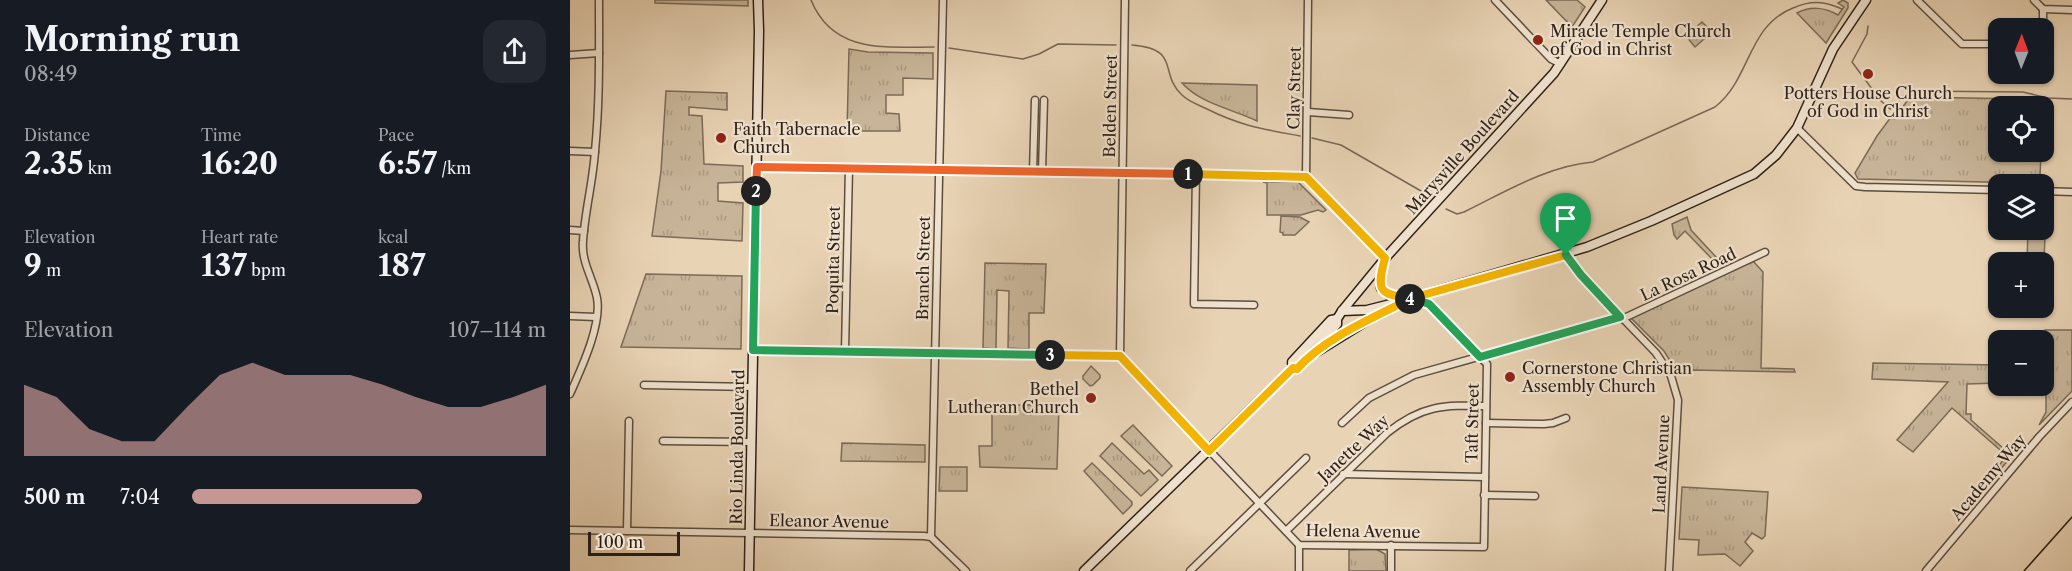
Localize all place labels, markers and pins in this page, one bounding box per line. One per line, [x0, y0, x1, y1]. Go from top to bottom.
place label: Miracle Temple Church of God in Christ [1550, 21, 1731, 59]
marker: Miracle Temple Church of God in Christ [1531, 33, 1545, 47]
marker: Potters House Church of God in Christ [1861, 67, 1875, 81]
place label: Potters House Church of God in Christ [1784, 83, 1952, 121]
place label: Faith Tabernacle Church [733, 119, 861, 157]
marker: Faith Tabernacle Church [714, 131, 728, 145]
pin: 1 [1173, 159, 1203, 189]
pin: 2 [741, 176, 771, 206]
pin [1540, 193, 1591, 255]
pin: 4 [1395, 284, 1425, 314]
pin: 3 [1035, 340, 1065, 370]
place label: Cornerstone Christian Assembly Church [1521, 358, 1692, 396]
marker: Cornerstone Christian Assembly Church [1503, 370, 1517, 384]
place label: Bethel Lutheran Church [947, 379, 1079, 417]
marker: Bethel Lutheran Church [1084, 391, 1098, 405]

